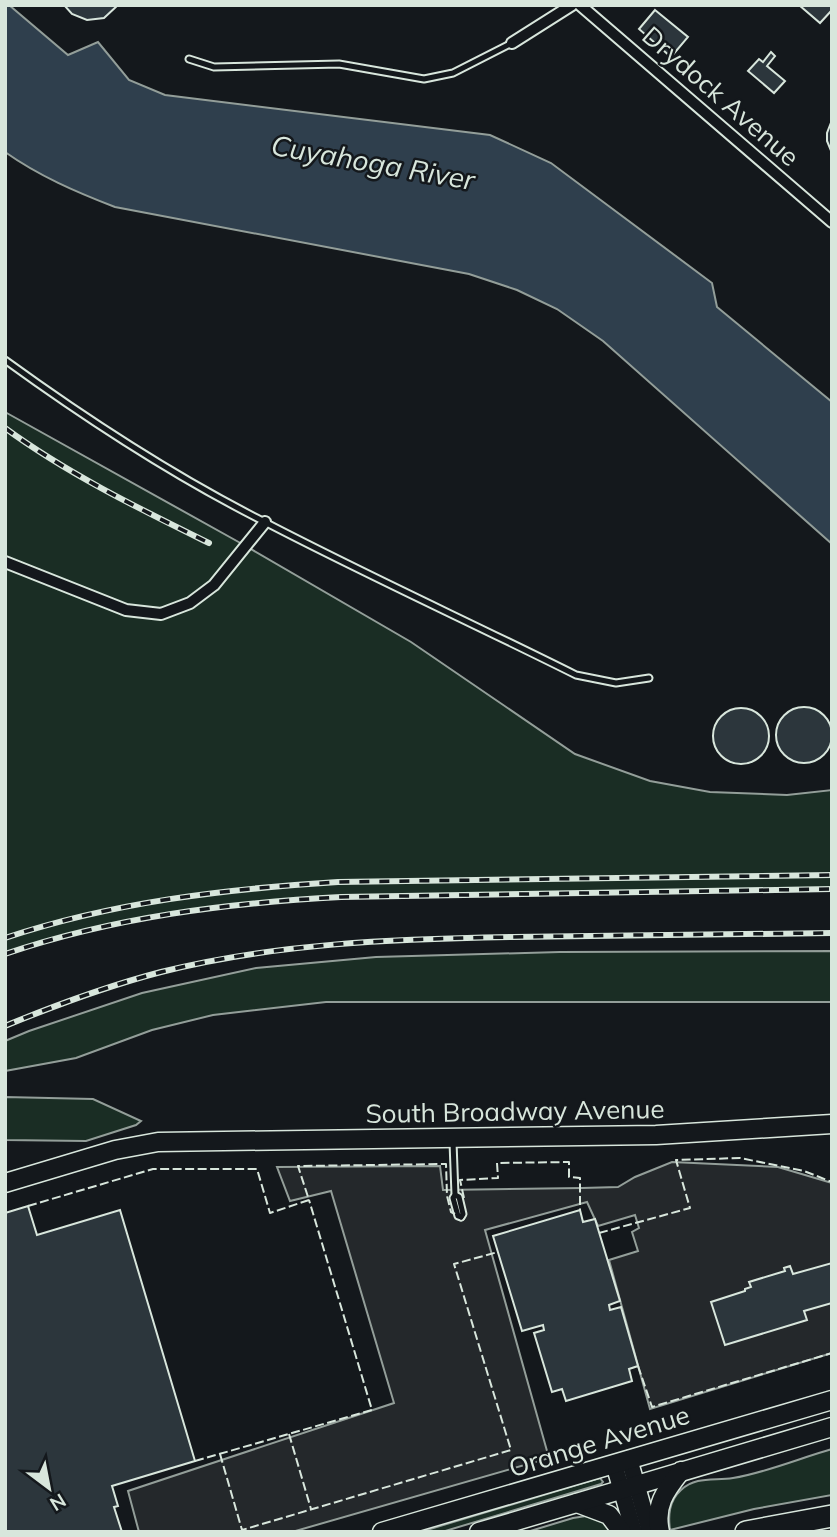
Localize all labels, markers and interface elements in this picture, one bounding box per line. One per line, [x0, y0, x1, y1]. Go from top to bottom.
street label: Drydock Avenue [636, 19, 806, 173]
water label: Cuyahoga River [269, 127, 479, 197]
street label: South Broadway Avenue [365, 1092, 665, 1130]
street label: Orange Avenue [505, 1398, 693, 1484]
north arrow [14, 1453, 84, 1523]
text: N [46, 1488, 70, 1516]

